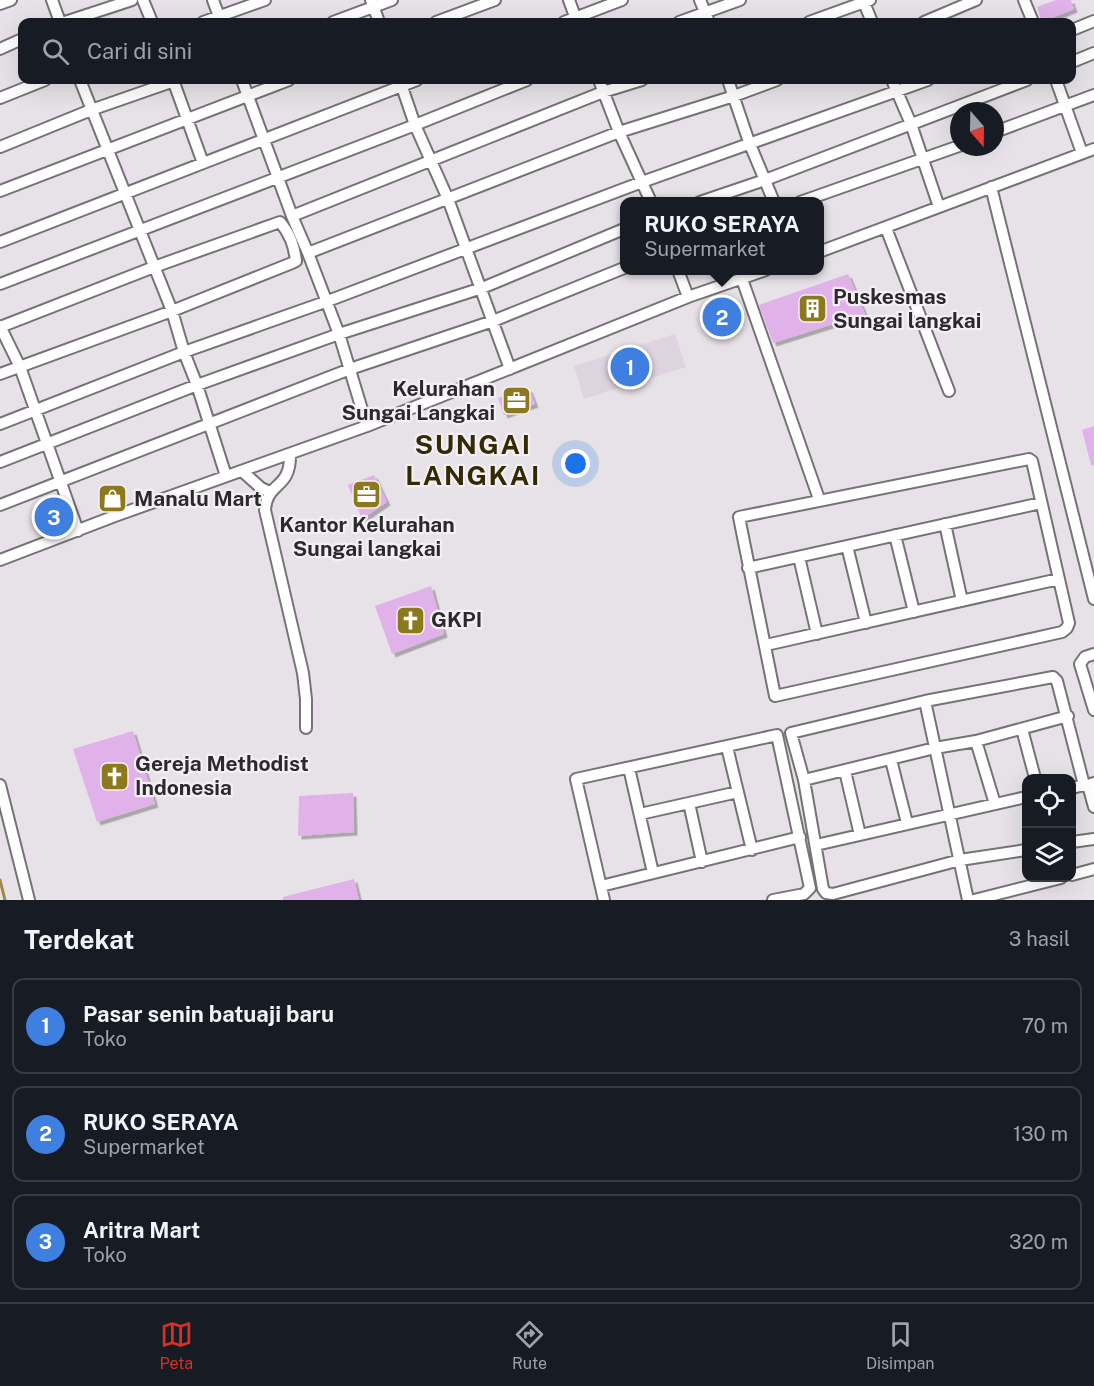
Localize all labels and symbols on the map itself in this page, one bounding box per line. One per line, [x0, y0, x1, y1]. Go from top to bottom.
north arrow [950, 102, 1004, 156]
place label: Puskesmas Sungai langkai [833, 284, 981, 333]
building icon: Puskesmas Sungai langkai [796, 293, 828, 325]
pin: 2 [702, 294, 742, 340]
pin: 1 [610, 344, 650, 389]
place label: Kelurahan Sungai Langkai [342, 376, 495, 425]
office icon: Kelurahan Sungai Langkai [500, 385, 532, 417]
district label: SUNGAI LANGKAI [405, 428, 541, 491]
your location [561, 449, 590, 478]
office icon: Kantor Kelurahan Sungai langkai [351, 478, 383, 510]
shop icon: Manalu Mart [97, 483, 129, 515]
place label: Manalu Mart [134, 486, 262, 511]
pin: 3 [34, 494, 74, 540]
place label: Kantor Kelurahan Sungai langkai [279, 512, 455, 561]
church icon: GKPI [394, 604, 426, 636]
place label: GKPI [431, 607, 482, 632]
place label: Gereja Methodist Indonesia [135, 751, 309, 800]
church icon: Gereja Methodist Indonesia [98, 760, 130, 792]

